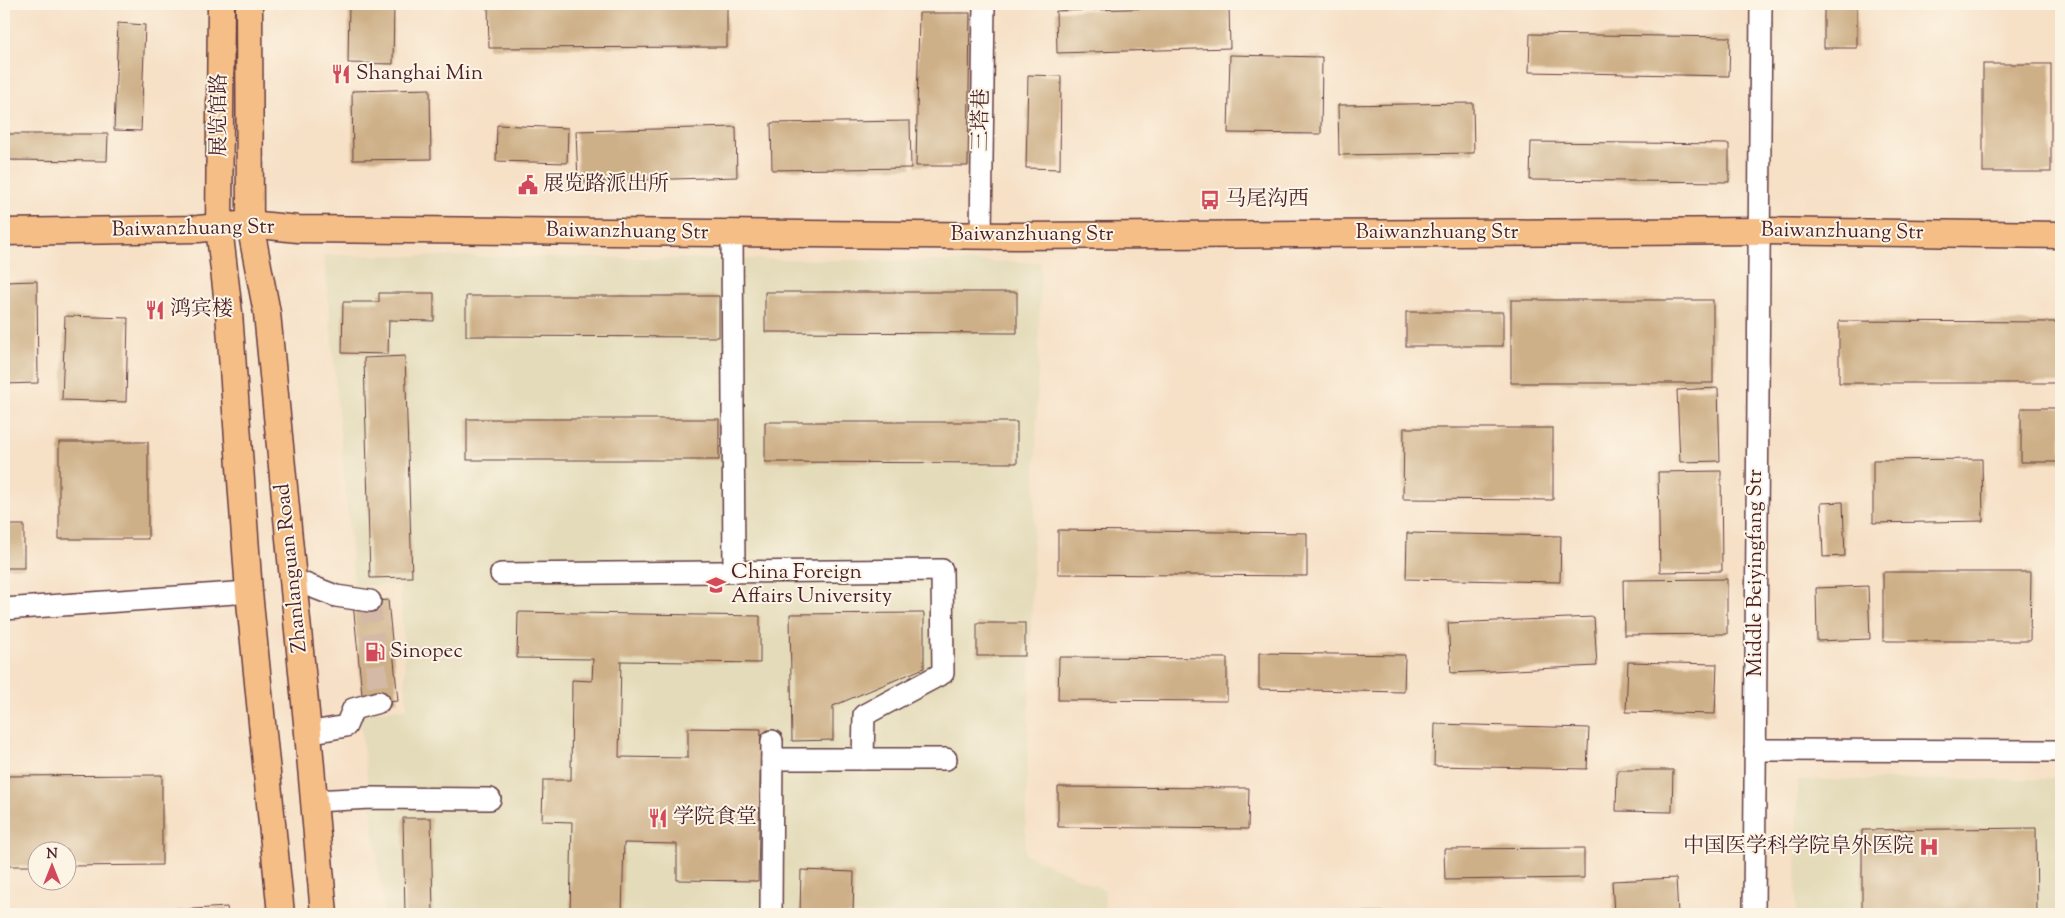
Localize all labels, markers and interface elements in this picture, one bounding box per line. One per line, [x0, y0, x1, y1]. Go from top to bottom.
place label: Shanghai Min [356, 59, 483, 89]
restaurant icon: Shanghai Min [330, 63, 352, 85]
street label: 展览馆路 [205, 73, 235, 157]
street label: 三塔巷 [966, 88, 998, 152]
place label: 展览路派出所 [543, 170, 669, 200]
public building icon: 展览路派出所 [517, 174, 539, 196]
place label: 马尾沟西 [1225, 185, 1309, 215]
bus stop icon: 马尾沟西 [1199, 189, 1221, 211]
street label: Baiwanzhuang Str [111, 213, 275, 245]
street label: Baiwanzhuang Str [545, 216, 709, 248]
street label: Baiwanzhuang Str [1760, 216, 1924, 248]
street label: Baiwanzhuang Str [1356, 218, 1519, 248]
street label: Baiwanzhuang Str [951, 220, 1114, 250]
place label: 鸿宾楼 [170, 295, 233, 325]
restaurant icon: 鸿宾楼 [144, 299, 166, 321]
street label: Middle Beiyingfang Str [1741, 469, 1771, 677]
street label: Zhanlanguan Road [268, 482, 316, 654]
place label: China Foreign Affairs University [731, 558, 893, 612]
school or university icon: China Foreign Affairs University [705, 574, 727, 596]
place label: Sinopec [390, 637, 463, 667]
fuel station icon: Sinopec [364, 641, 386, 663]
place label: 学院食堂 [673, 803, 757, 833]
restaurant icon: 学院食堂 [647, 807, 669, 829]
place label: 中国医学科学院阜外医院 [1683, 832, 1914, 862]
hospital icon: 中国医学科学院阜外医院 [1918, 836, 1940, 858]
north arrow [28, 840, 78, 890]
text: N [46, 845, 58, 865]

